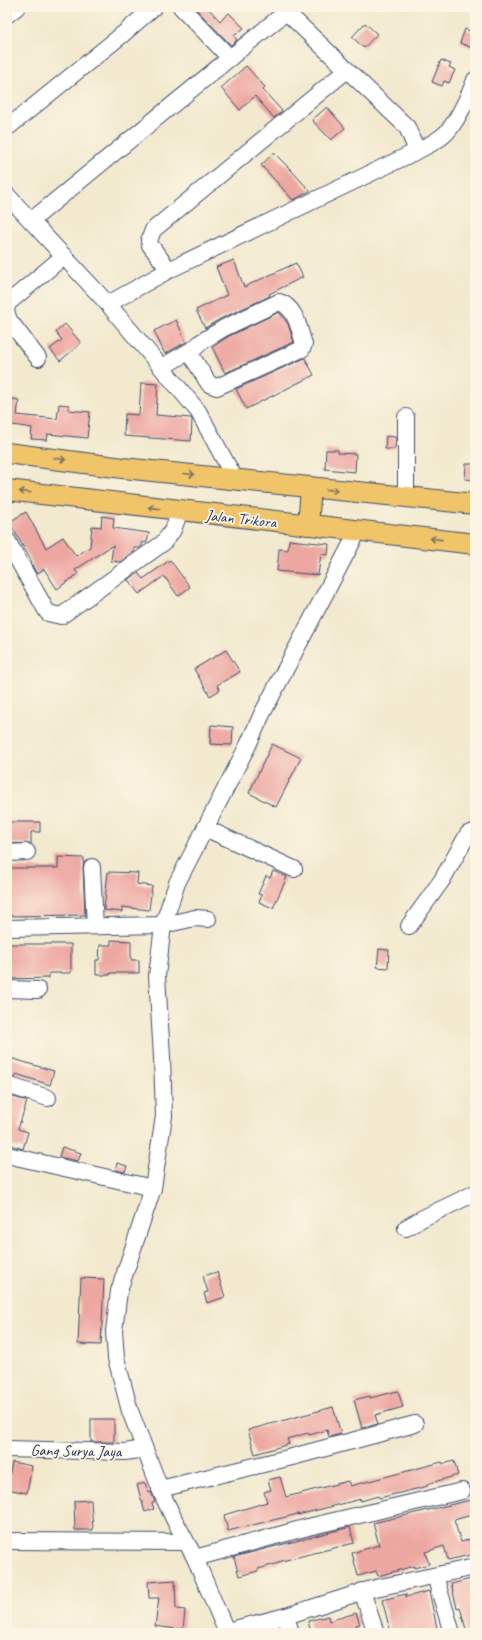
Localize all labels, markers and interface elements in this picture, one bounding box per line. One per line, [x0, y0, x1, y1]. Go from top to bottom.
one-way arrow [53, 455, 66, 463]
one-way arrow [182, 470, 195, 477]
one-way arrow [325, 486, 338, 493]
one-way arrow [19, 489, 32, 496]
one-way arrow [148, 504, 161, 512]
street label: Jalan Trikora [204, 505, 279, 533]
one-way arrow [430, 536, 443, 543]
street label: Gang Surya Jaya [30, 1440, 123, 1462]

